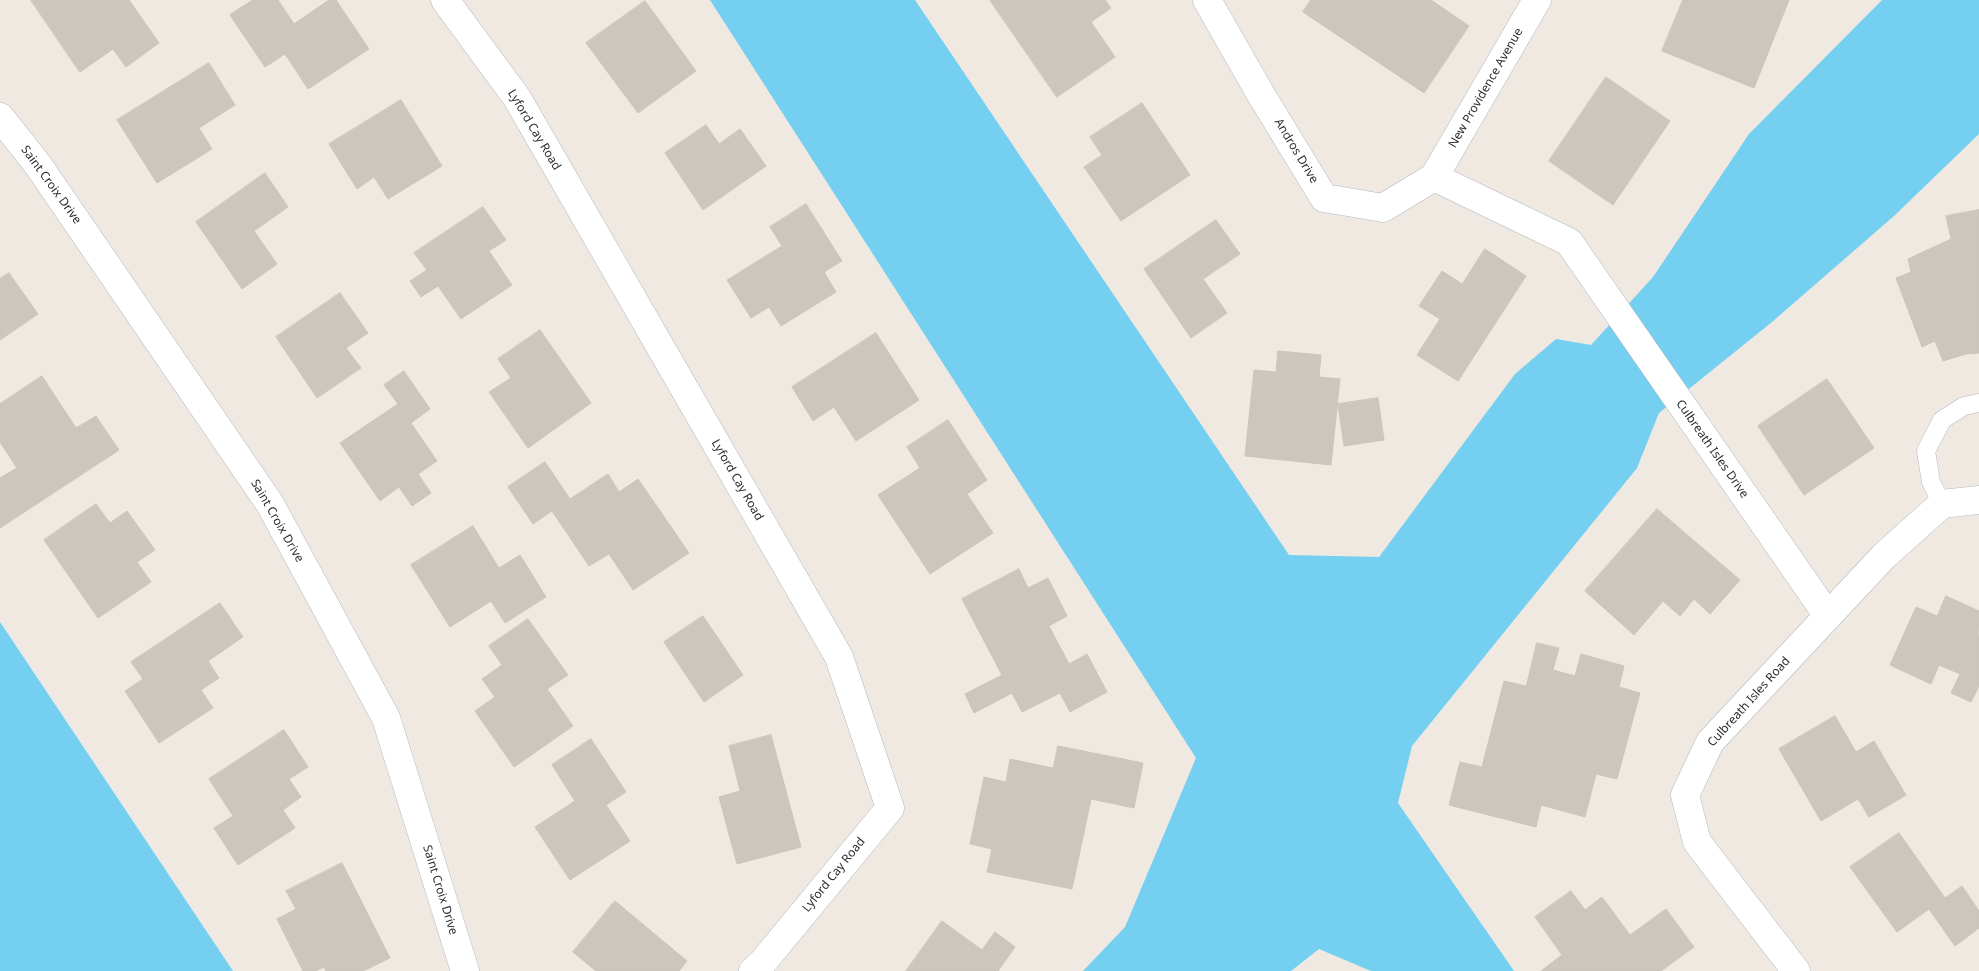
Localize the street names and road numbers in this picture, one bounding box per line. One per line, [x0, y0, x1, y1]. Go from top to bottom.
street label: New Providence Avenue [1446, 26, 1526, 150]
street label: Lyford Cay Road [504, 87, 564, 173]
street label: Andros Drive [1271, 116, 1321, 186]
street label: Saint Croix Drive [18, 143, 84, 227]
street label: Culbreath Isles Drive [1673, 397, 1751, 501]
street label: Lyford Cay Road [708, 437, 766, 523]
street label: Saint Croix Drive [247, 477, 307, 565]
street label: Culbreath Isles Road [1705, 654, 1793, 750]
street label: Lyford Cay Road [800, 835, 868, 915]
street label: Saint Croix Drive [420, 843, 460, 937]

